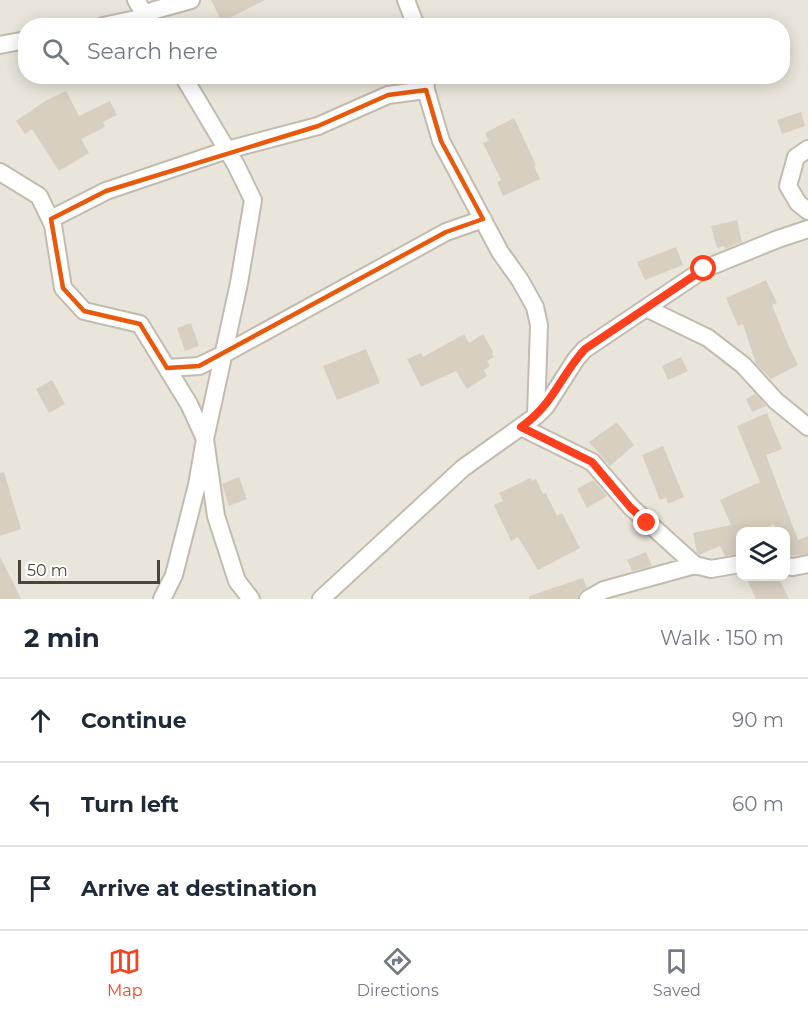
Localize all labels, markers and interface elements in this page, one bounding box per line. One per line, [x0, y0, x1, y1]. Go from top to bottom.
search box [18, 18, 790, 84]
icon: search [39, 35, 72, 68]
text: Search here [87, 38, 218, 65]
route start [690, 255, 716, 281]
route end [633, 509, 659, 535]
map controls [736, 527, 790, 581]
button: layers [736, 527, 790, 581]
scale bar [18, 557, 160, 584]
text: 50 m [27, 561, 68, 580]
text: 2 min [24, 622, 100, 654]
text: Walk · 150 m [660, 626, 784, 650]
icon: ahead [24, 704, 57, 737]
text: Continue [81, 707, 187, 734]
text: 90 m [732, 708, 784, 732]
icon: left [24, 788, 57, 821]
text: Turn left [81, 791, 179, 818]
text: 60 m [732, 792, 784, 816]
icon: arrive [24, 872, 57, 905]
text: Arrive at destination [81, 875, 317, 902]
tab: Map [107, 945, 143, 1000]
tab: Directions [357, 945, 439, 1000]
tab: Saved [653, 945, 701, 1000]

